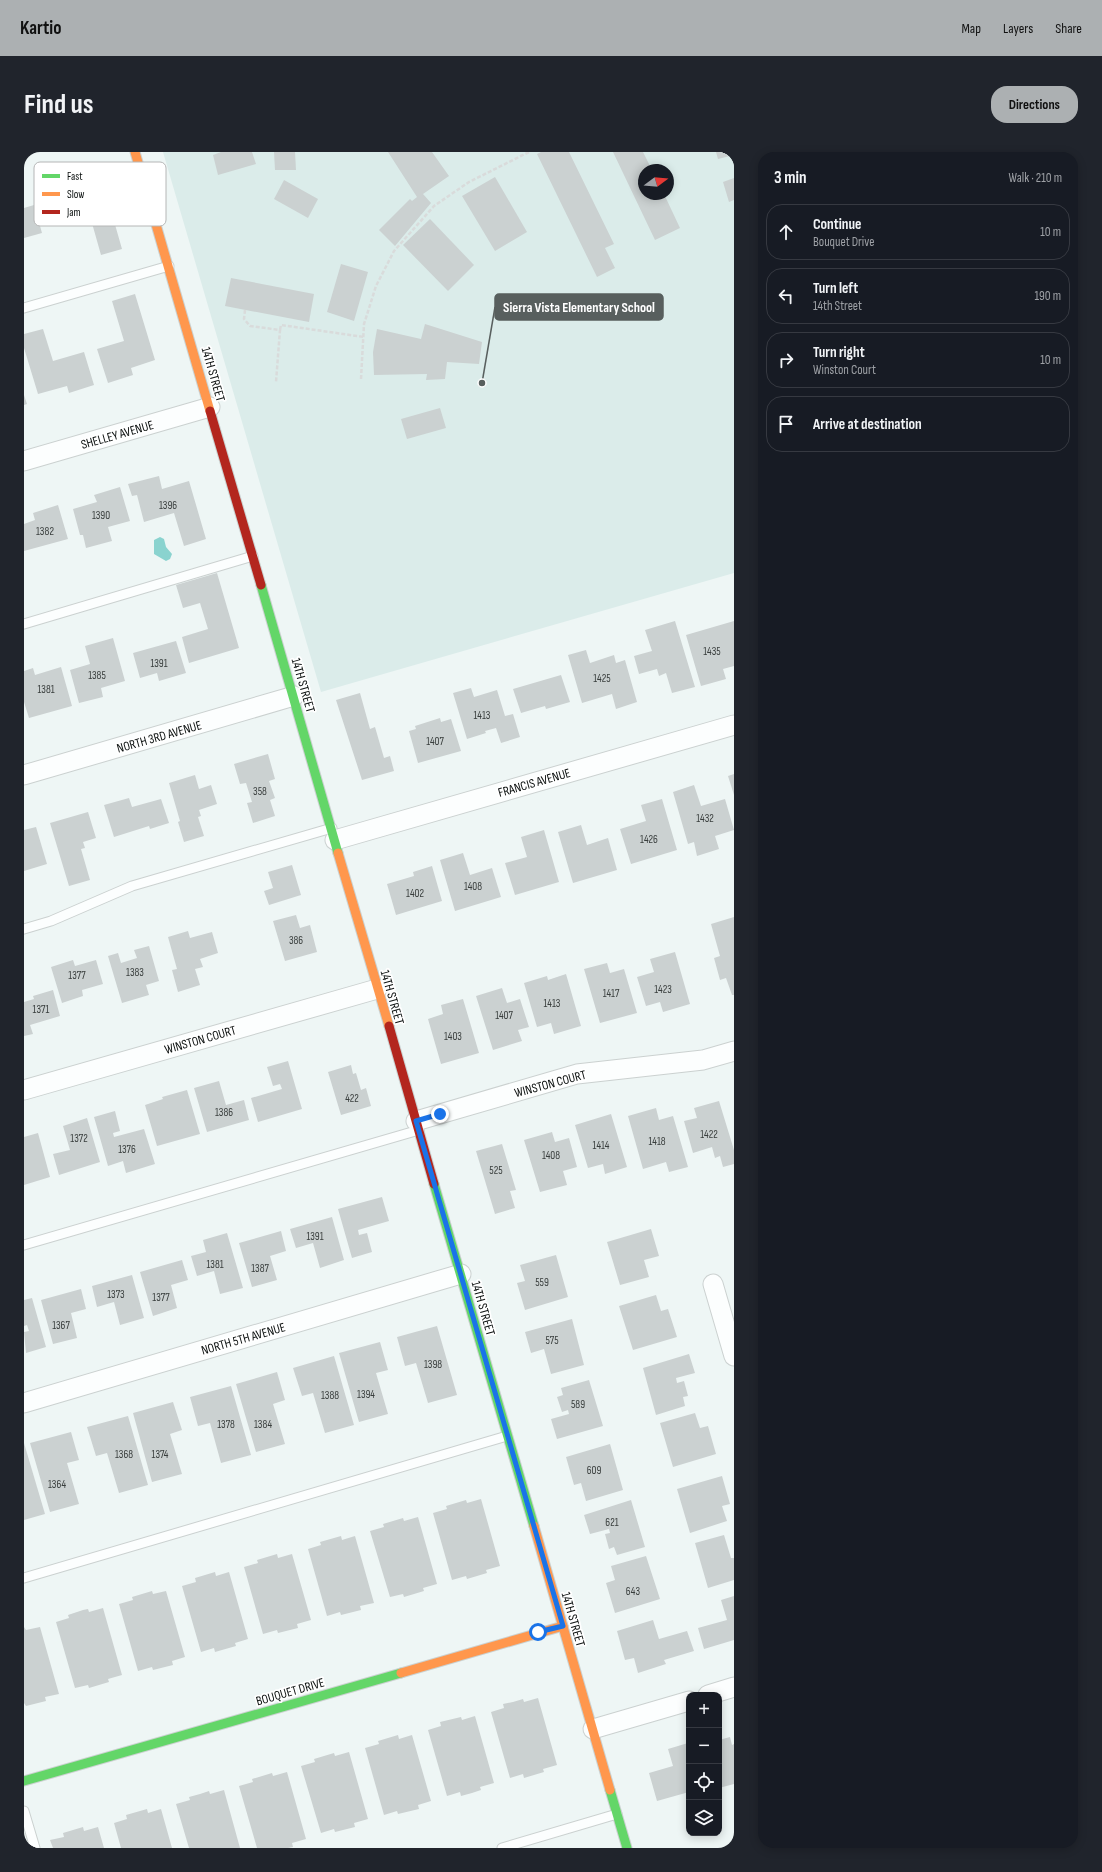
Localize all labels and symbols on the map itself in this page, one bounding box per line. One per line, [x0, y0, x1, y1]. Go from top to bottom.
legend [34, 162, 166, 226]
north arrow [638, 164, 674, 200]
text: Fast [67, 170, 83, 183]
text: Slow [67, 188, 84, 201]
text: Jam [66, 206, 81, 219]
callout: Sierra Vista Elementary School [495, 294, 663, 320]
text: Sierra Vista Elementary School [503, 299, 655, 316]
street label: 14TH STREET [198, 345, 228, 403]
street label: SHELLEY AVENUE [79, 417, 155, 453]
house number: 1396 [159, 499, 177, 512]
house number: 1390 [92, 509, 110, 522]
house number: 1382 [36, 525, 54, 538]
house number: 1435 [703, 645, 721, 658]
street label: 14TH STREET [288, 656, 318, 714]
house number: 1391 [150, 657, 168, 670]
house number: 1385 [88, 669, 106, 682]
house number: 1425 [593, 672, 611, 685]
house number: 1381 [37, 683, 55, 696]
house number: 1413 [474, 709, 491, 722]
street label: NORTH 3RD AVENUE [115, 717, 204, 757]
house number: 1407 [426, 735, 444, 748]
street label: FRANCIS AVENUE [496, 765, 572, 801]
house number: 358 [253, 785, 267, 798]
house number: 1432 [696, 812, 714, 825]
house number: 1426 [640, 833, 658, 846]
house number: 1408 [464, 880, 482, 893]
house number: 1402 [406, 887, 424, 900]
house number: 386 [289, 934, 303, 947]
house number: 1383 [126, 966, 144, 979]
street label: 14TH STREET [377, 968, 407, 1026]
house number: 1377 [68, 969, 86, 982]
house number: 1423 [654, 983, 672, 996]
house number: 1417 [603, 987, 620, 1000]
house number: 1413 [544, 997, 561, 1010]
house number: 1371 [33, 1003, 50, 1016]
house number: 1407 [495, 1009, 513, 1022]
street label: WINSTON COURT [163, 1022, 238, 1058]
house number: 1403 [444, 1030, 462, 1043]
street label: WINSTON COURT [513, 1067, 588, 1101]
house number: 422 [345, 1092, 359, 1105]
route end [431, 1105, 449, 1123]
house number: 1386 [215, 1106, 233, 1119]
house number: 1422 [700, 1128, 718, 1141]
house number: 1372 [70, 1132, 88, 1145]
house number: 1418 [648, 1135, 666, 1148]
house number: 1414 [593, 1139, 610, 1152]
house number: 1376 [118, 1143, 136, 1156]
house number: 1408 [542, 1149, 560, 1162]
house number: 525 [489, 1164, 503, 1177]
house number: 1391 [306, 1230, 324, 1243]
house number: 1381 [206, 1258, 224, 1271]
house number: 1387 [251, 1262, 269, 1275]
house number: 559 [535, 1276, 549, 1289]
street label: 14TH STREET [468, 1279, 498, 1337]
house number: 1373 [107, 1288, 125, 1301]
house number: 1377 [152, 1291, 170, 1304]
house number: 1367 [52, 1319, 70, 1332]
street label: NORTH 5TH AVENUE [199, 1319, 287, 1359]
house number: 575 [545, 1334, 559, 1347]
house number: 1398 [424, 1358, 442, 1371]
house number: 1394 [357, 1388, 375, 1401]
house number: 1388 [321, 1389, 339, 1402]
house number: 589 [571, 1398, 585, 1411]
house number: 1378 [217, 1418, 235, 1431]
house number: 1384 [254, 1418, 272, 1431]
house number: 1368 [115, 1448, 133, 1461]
house number: 1374 [152, 1448, 169, 1461]
house number: 609 [587, 1464, 601, 1477]
house number: 1364 [48, 1478, 66, 1491]
house number: 621 [605, 1516, 619, 1529]
house number: 643 [626, 1585, 641, 1598]
street label: 14TH STREET [558, 1590, 588, 1648]
route start [529, 1623, 547, 1641]
street label: BOUQUET DRIVE [254, 1675, 326, 1709]

